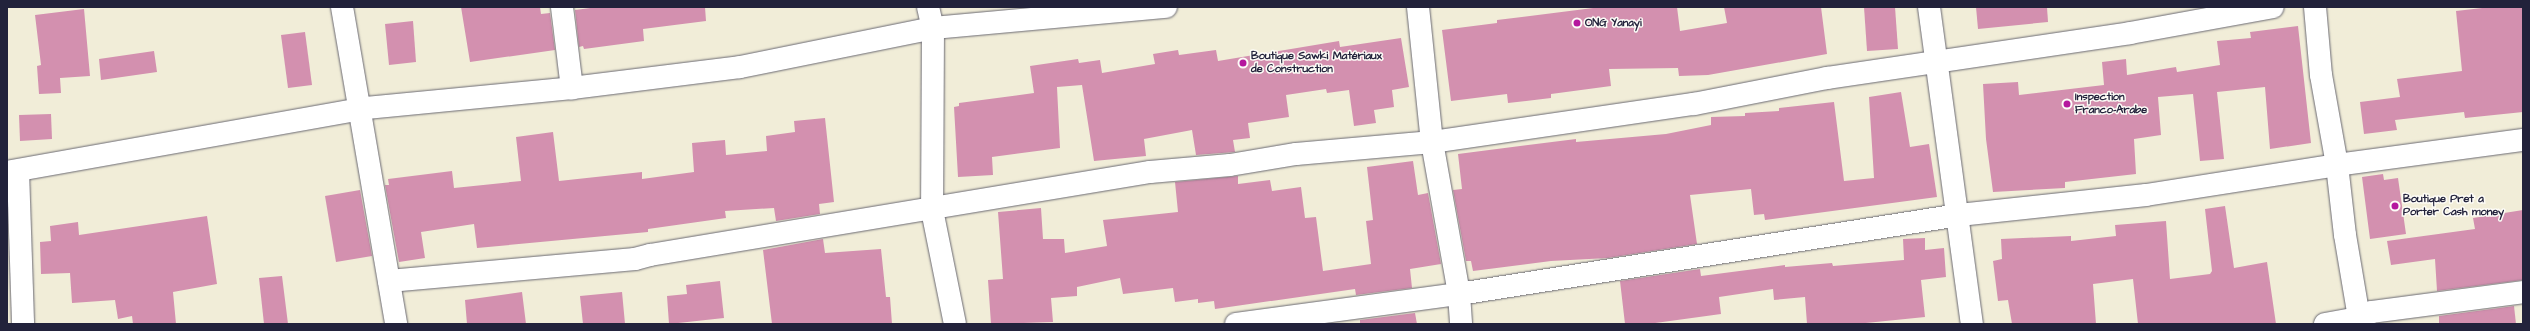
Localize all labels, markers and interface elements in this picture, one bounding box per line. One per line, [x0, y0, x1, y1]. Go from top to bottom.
place label: ONG Yanayi [1585, 16, 1642, 30]
marker: ONG Yanayi [1572, 18, 1582, 28]
place label: Boutique Sawki Matériaux de Construction [1251, 50, 1382, 76]
marker: Boutique Sawki Matériaux de Construction [1238, 58, 1248, 68]
place label: Inspection Franco-Arabe [2075, 91, 2147, 117]
marker: Inspection Franco-Arabe [2062, 99, 2072, 109]
place label: Boutique Pret a Porter Cash money [2403, 193, 2504, 219]
marker: Boutique Pret a Porter Cash money [2390, 201, 2400, 211]

